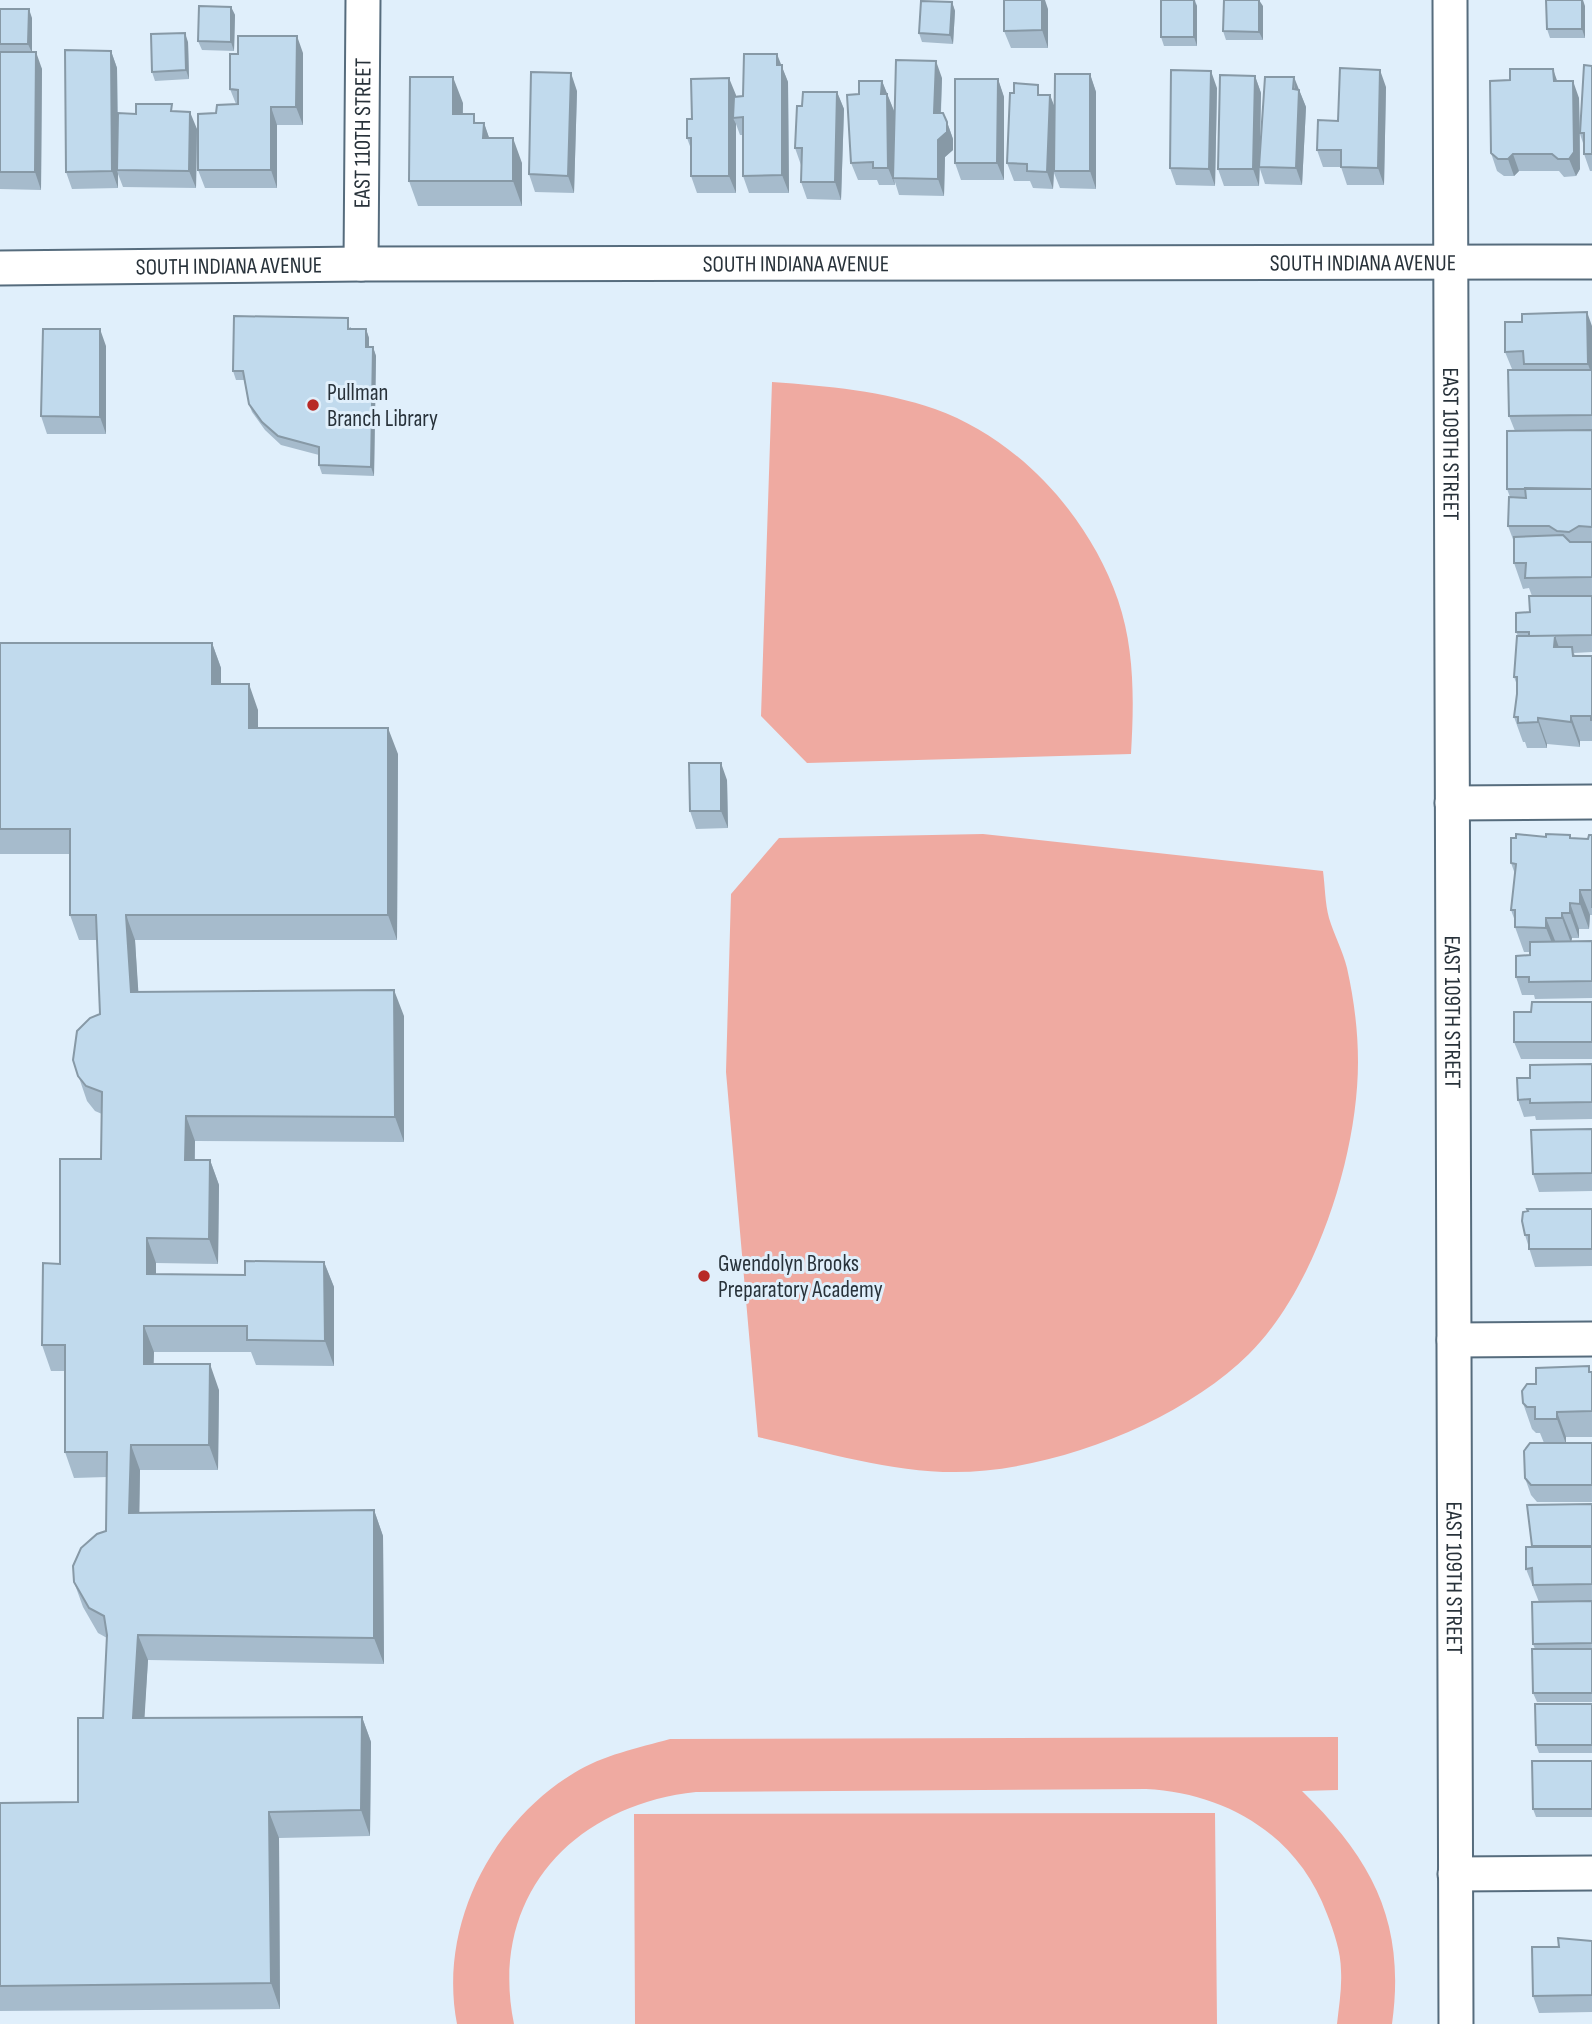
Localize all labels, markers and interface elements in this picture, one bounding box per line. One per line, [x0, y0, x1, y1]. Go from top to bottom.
street label: EAST 110TH STREET [348, 58, 378, 208]
street label: SOUTH INDIANA AVENUE [1270, 249, 1456, 278]
street label: SOUTH INDIANA AVENUE [703, 250, 889, 278]
street label: SOUTH INDIANA AVENUE [136, 251, 322, 281]
street label: EAST 109TH STREET [1436, 367, 1465, 521]
place label: Pullman Branch Library [327, 379, 438, 433]
marker: Pullman Branch Library [305, 397, 321, 413]
street label: EAST 109TH STREET [1438, 935, 1466, 1089]
place label: Gwendolyn Brooks Preparatory Academy [718, 1250, 883, 1304]
marker: Gwendolyn Brooks Preparatory Academy [696, 1268, 712, 1284]
street label: EAST 109TH STREET [1439, 1501, 1468, 1655]

